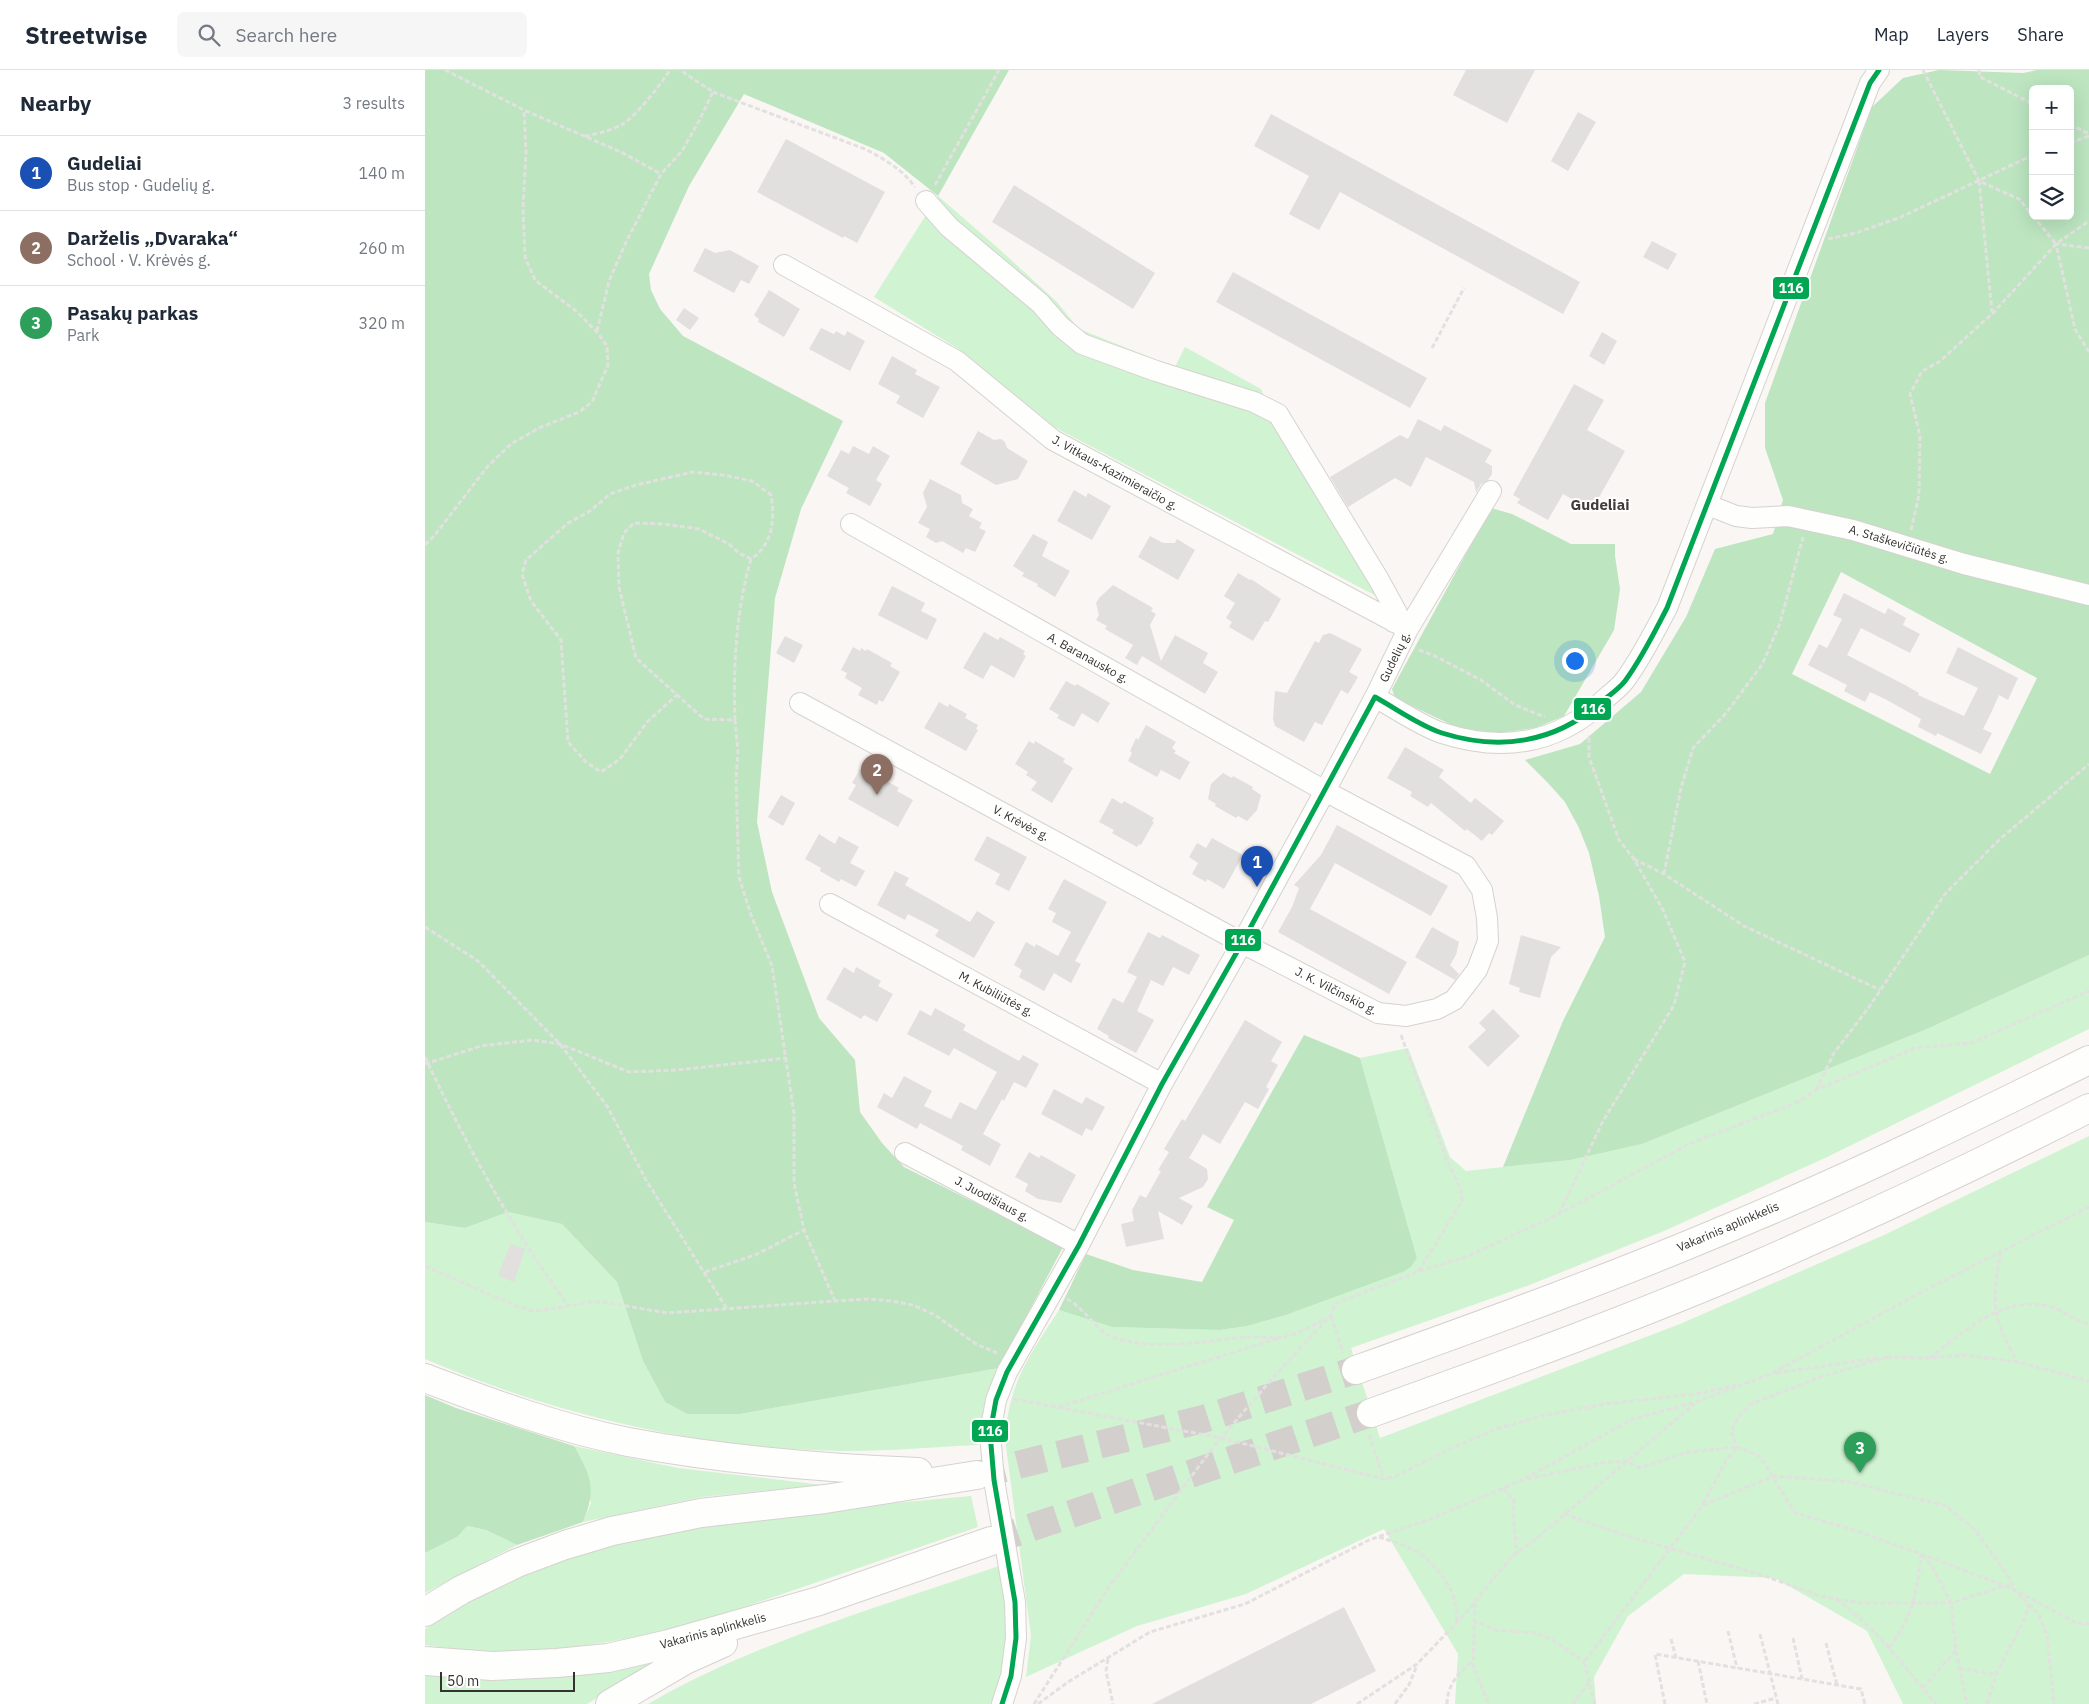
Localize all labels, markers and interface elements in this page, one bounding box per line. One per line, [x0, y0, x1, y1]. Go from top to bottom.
search box [177, 12, 527, 57]
text: Streetwise [25, 19, 147, 51]
icon: search [195, 21, 223, 49]
text: Search here [235, 23, 337, 47]
text: Map [1874, 23, 1909, 46]
text: Layers [1937, 23, 1989, 46]
text: Share [2017, 23, 2064, 46]
map controls [2029, 85, 2074, 220]
button: + [2029, 85, 2074, 130]
text: Nearby [20, 89, 91, 117]
text: 3 results [342, 93, 405, 113]
button: − [2029, 130, 2074, 175]
text: Gudeliai [67, 151, 142, 175]
text: 1 [31, 163, 41, 183]
text: 140 m [358, 163, 405, 183]
text: Bus stop · Gudelių g. [67, 175, 215, 195]
button: layers [2029, 175, 2074, 220]
text: Darželis „Dvaraka“ [67, 226, 238, 250]
text: 2 [31, 238, 41, 258]
text: 260 m [358, 238, 405, 258]
text: School · V. Krėvės g. [67, 250, 211, 270]
line badge: 116 [1772, 276, 1810, 300]
text: 116 [1778, 279, 1804, 297]
text: Pasakų parkas [67, 301, 198, 325]
text: 3 [31, 313, 41, 333]
text: 320 m [358, 313, 405, 333]
text: Park [67, 325, 99, 345]
street label: J. Vitkaus-Kazimieraičio g. [1050, 432, 1181, 513]
district label: Gudeliai [1571, 495, 1629, 514]
street label: A. Staškevičiūtės g. [1847, 521, 1951, 566]
street label: A. Baranausko g. [1045, 629, 1131, 686]
street label: Gudelių g. [1376, 629, 1413, 685]
your location [1562, 648, 1588, 674]
line badge: 116 [1573, 697, 1612, 721]
text: 116 [1580, 700, 1606, 718]
pin: 2 [861, 754, 893, 795]
street label: V. Krėvės g. [990, 801, 1052, 844]
pin: 1 [1241, 846, 1273, 887]
line badge: 116 [1224, 928, 1262, 952]
text: 116 [1230, 931, 1256, 949]
street label: J. K. Vilčinskio g. [1293, 964, 1380, 1018]
street label: M. Kubiliūtės g. [956, 968, 1036, 1020]
street label: J. Juodišiaus g. [952, 1173, 1032, 1224]
street label: Vakarinis aplinkkelis [1674, 1198, 1781, 1255]
line badge: 116 [971, 1419, 1009, 1443]
text: 116 [977, 1422, 1003, 1440]
pin: 3 [1844, 1432, 1876, 1473]
street label: Vakarinis aplinkkelis [658, 1609, 768, 1652]
scale bar [440, 1669, 575, 1692]
text: 50 m [447, 1672, 479, 1690]

